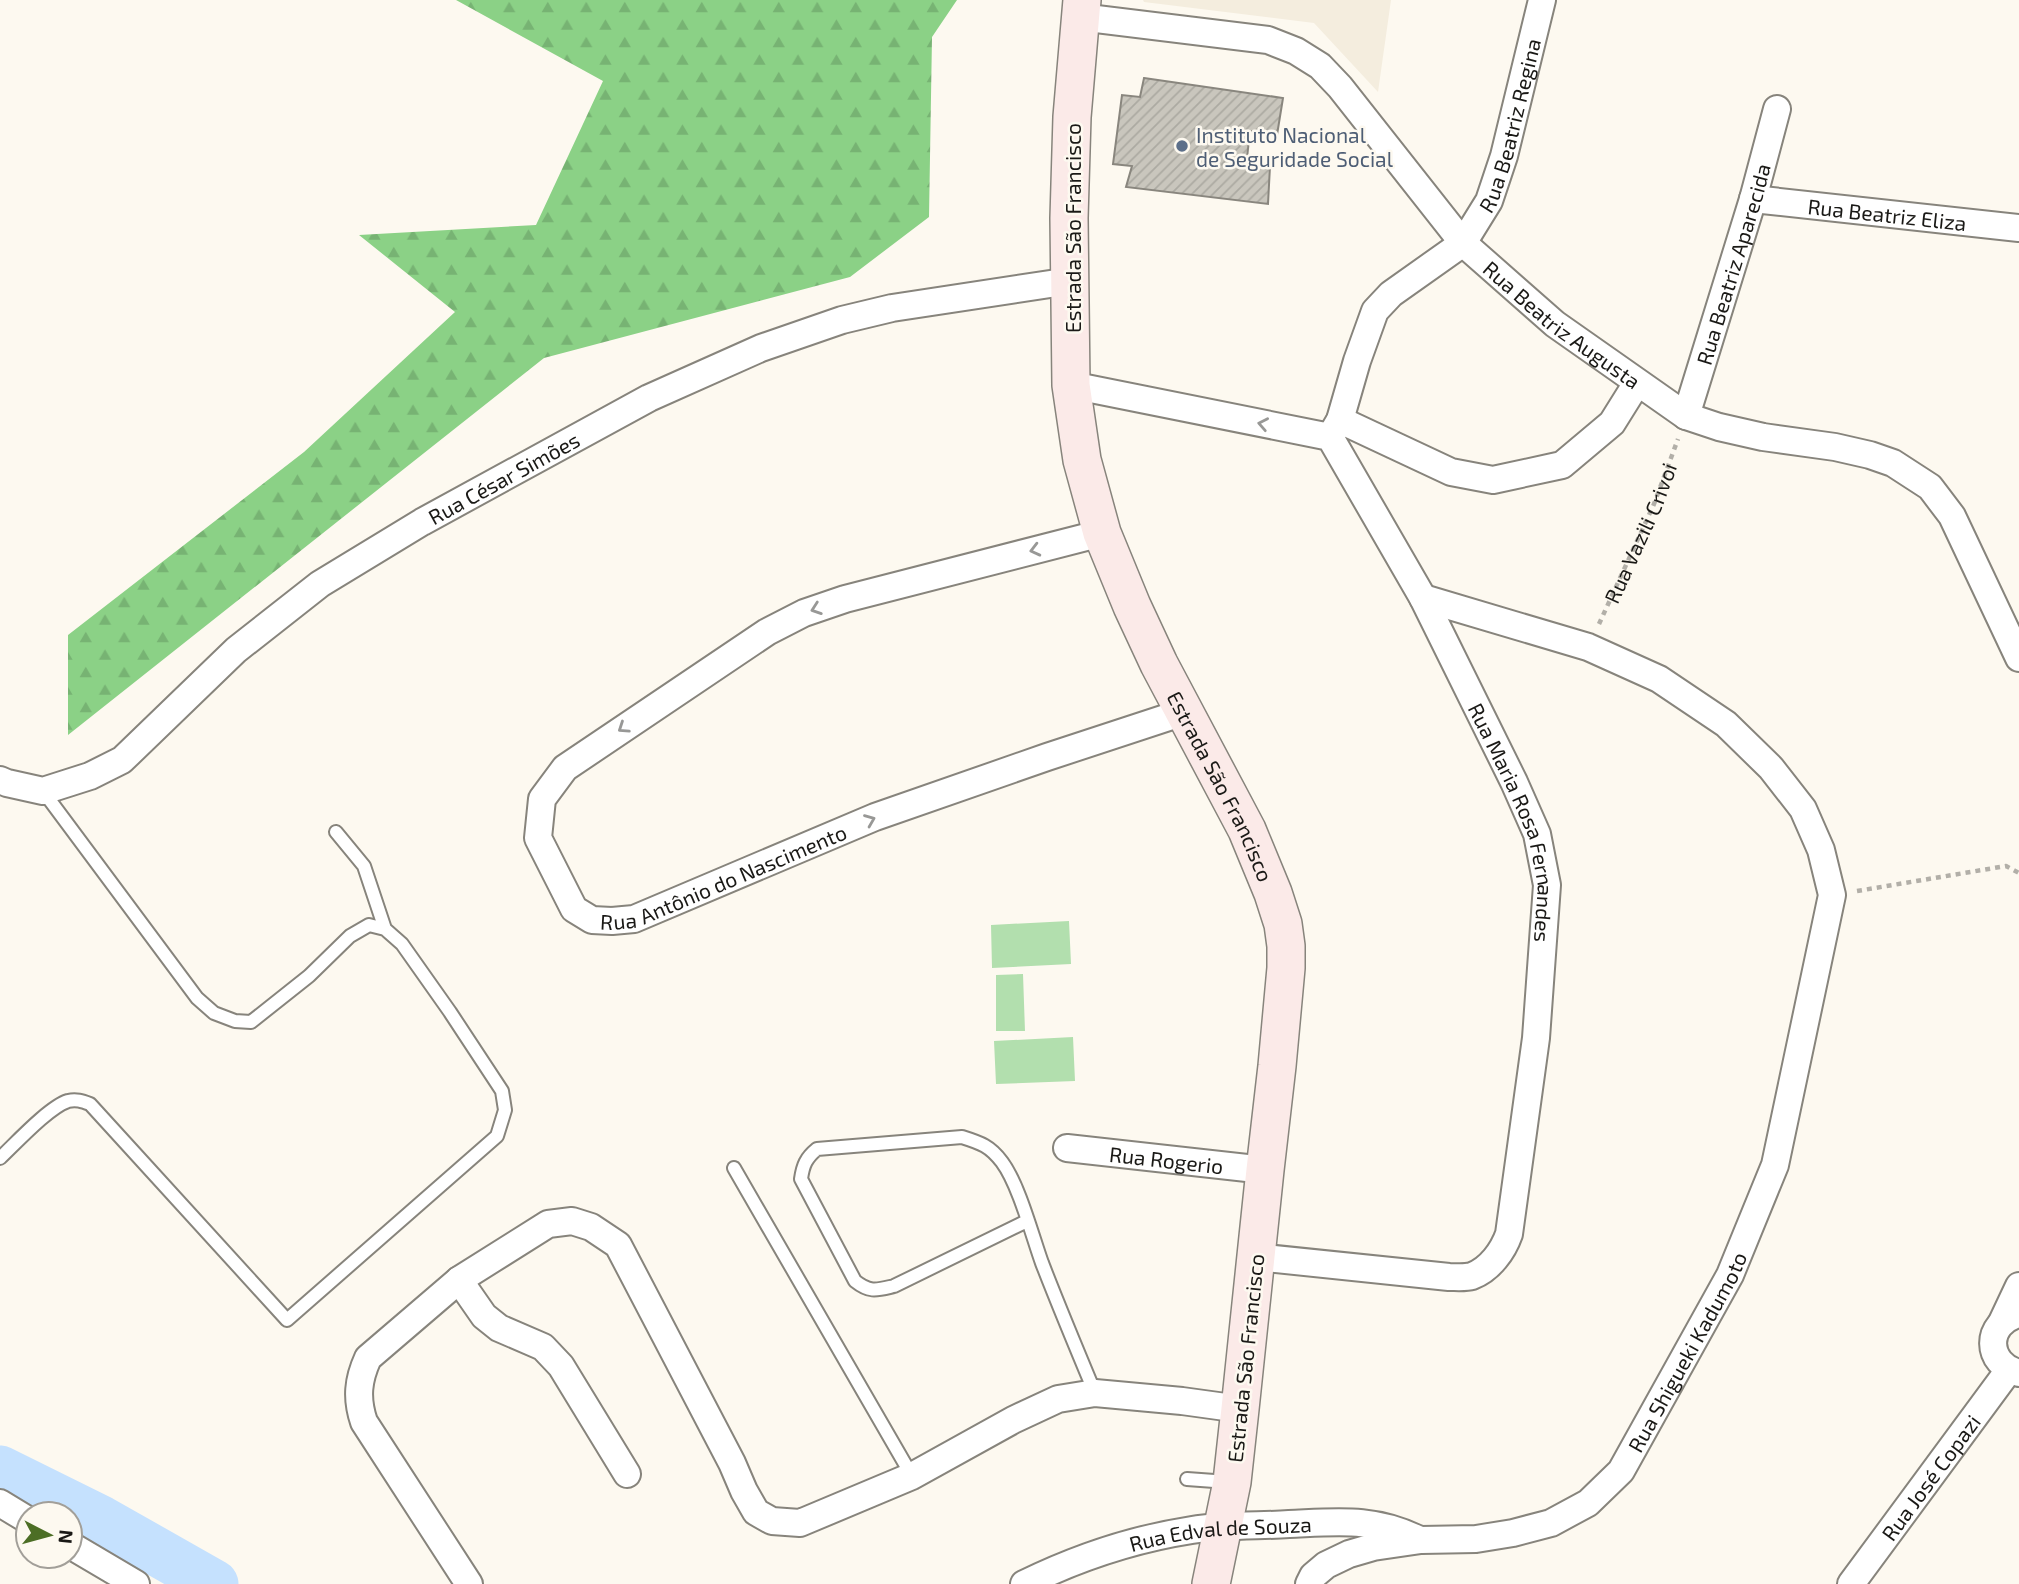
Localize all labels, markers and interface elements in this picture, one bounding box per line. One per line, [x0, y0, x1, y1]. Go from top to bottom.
street label: Rua Beatriz Regina [1473, 36, 1545, 217]
place label: Instituto Nacional de Seguridade Social [1196, 122, 1394, 171]
street label: Estrada São Francisco [1060, 123, 1085, 333]
marker: Instituto Nacional de Seguridade Social [1174, 138, 1190, 154]
street label: Rua Beatriz Aparecida [1690, 161, 1774, 368]
street label: Rua Beatriz Eliza [1807, 193, 1968, 235]
street label: Rua Beatriz Augusta [1479, 255, 1646, 393]
one-way arrow [1257, 417, 1269, 432]
street label: Rua César Simões [423, 426, 583, 529]
street label: Rua Vazili Crivoi [1598, 459, 1681, 607]
one-way arrow [1030, 542, 1042, 556]
one-way arrow [810, 601, 822, 615]
street label: Estrada São Francisco [1163, 687, 1279, 885]
street label: Rua Maria Rosa Fernandes [1464, 698, 1559, 943]
one-way arrow [618, 720, 631, 733]
one-way arrow [863, 815, 875, 829]
street label: Rua Antônio do Nascimento [600, 818, 850, 934]
street label: Rua Rogerio [1108, 1140, 1225, 1178]
street label: Rua Shigueki Kadumoto [1622, 1248, 1751, 1456]
street label: Estrada São Francisco [1222, 1252, 1268, 1464]
street label: Rua José Copazi [1875, 1409, 1985, 1545]
north arrow [14, 1500, 84, 1570]
street label: Rua Edval de Souza [1126, 1510, 1312, 1556]
text: N [54, 1529, 79, 1545]

